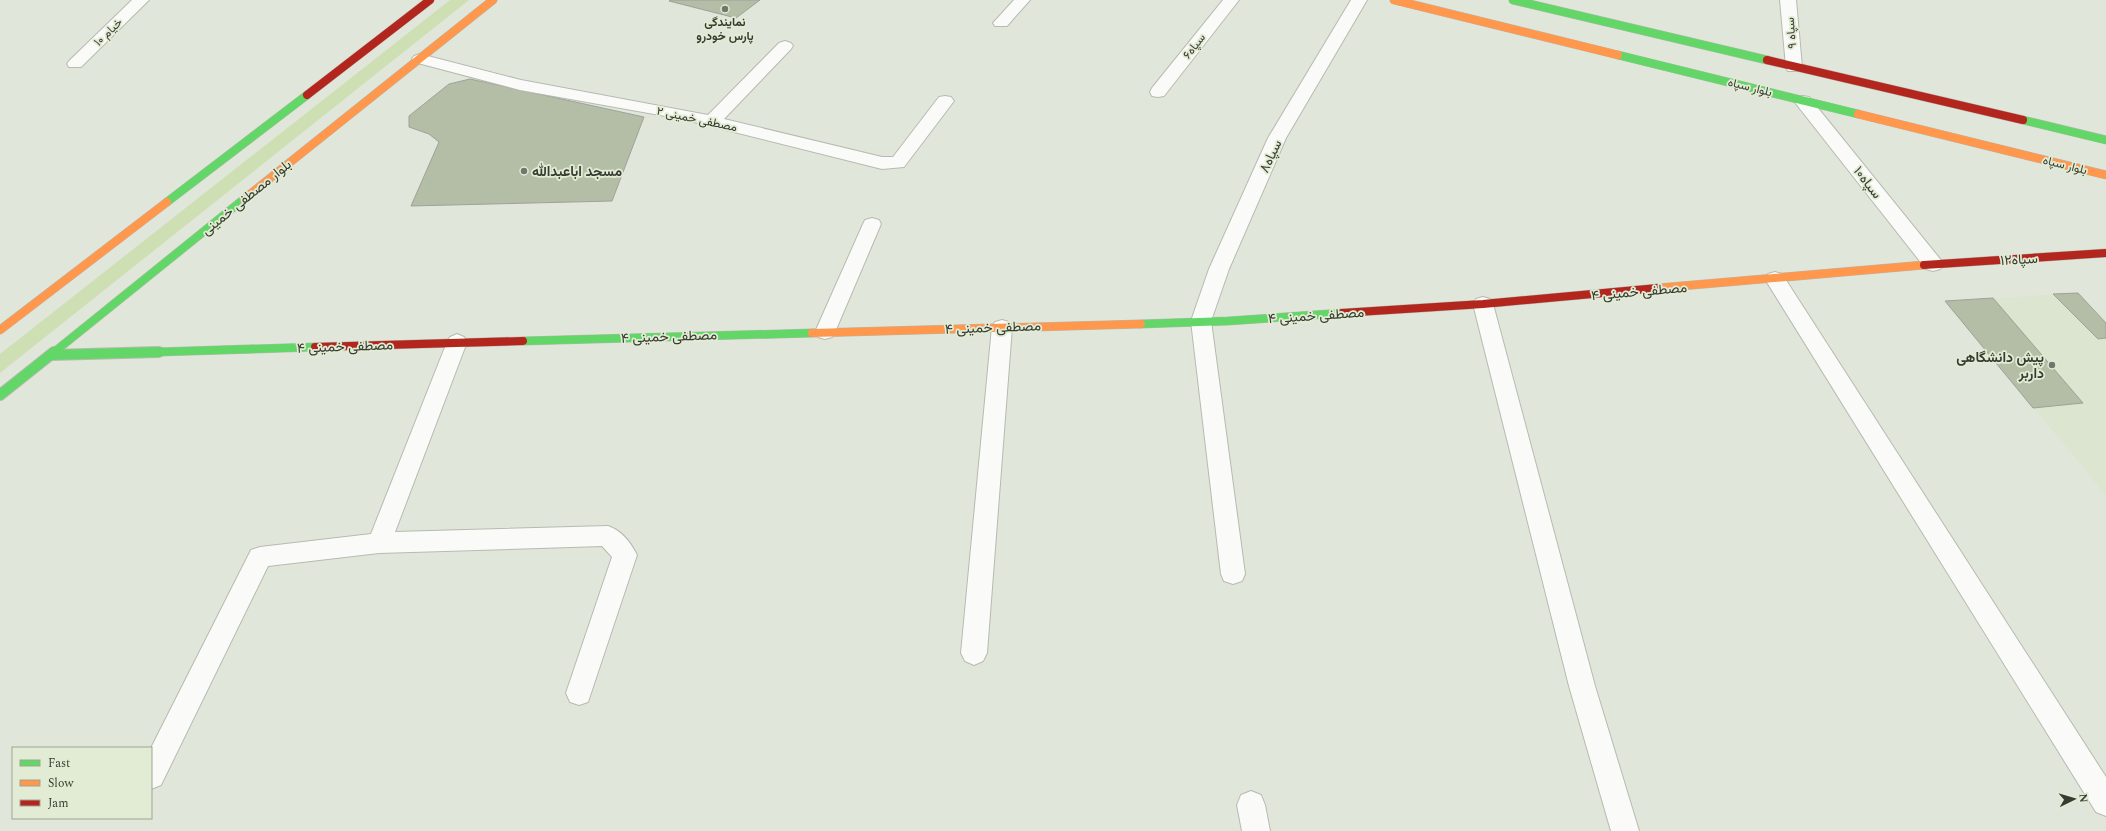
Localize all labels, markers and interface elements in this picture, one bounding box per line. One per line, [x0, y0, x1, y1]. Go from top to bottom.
marker: نمایندگی پارس خودرو [720, 4, 730, 14]
place label: نمایندگی پارس خودرو [696, 13, 754, 46]
street label: خیام ۱۰ [89, 14, 127, 51]
street label: سپاه ۹ [1781, 17, 1802, 49]
street label: سپاه۶ [1178, 29, 1211, 63]
street label: بلوار سپاه [1726, 73, 1774, 102]
street label: مصطفی خمینی ۲ [655, 102, 739, 137]
street label: سپاه۸ [1254, 136, 1287, 176]
street label: بلوار سپاه [2041, 151, 2089, 180]
street label: بلوار مصطفی خمینی [197, 154, 296, 241]
place label: مسجد اباعبدالله [532, 161, 622, 182]
street label: سپاه۱۰ [1848, 162, 1887, 203]
marker: مسجد اباعبدالله [519, 166, 529, 176]
street label: سپاه۱۲ [2000, 248, 2038, 271]
street label: مصطفی خمینی ۴ [1590, 277, 1688, 306]
street label: مصطفی خمینی ۴ [1267, 302, 1365, 329]
street label: مصطفی خمینی ۴ [945, 315, 1042, 340]
street label: مصطفی خمینی ۴ [621, 324, 718, 349]
street label: مصطفی خمینی ۴ [297, 334, 394, 359]
place label: پیش دانشگاهی داربر [1956, 347, 2044, 384]
marker: پیش دانشگاهی داربر [2047, 360, 2057, 370]
legend [12, 747, 152, 819]
text: Fast [48, 754, 70, 773]
text: Slow [48, 774, 74, 793]
north arrow [2054, 779, 2094, 819]
text: N [2075, 793, 2092, 803]
text: Jam [48, 794, 69, 813]

